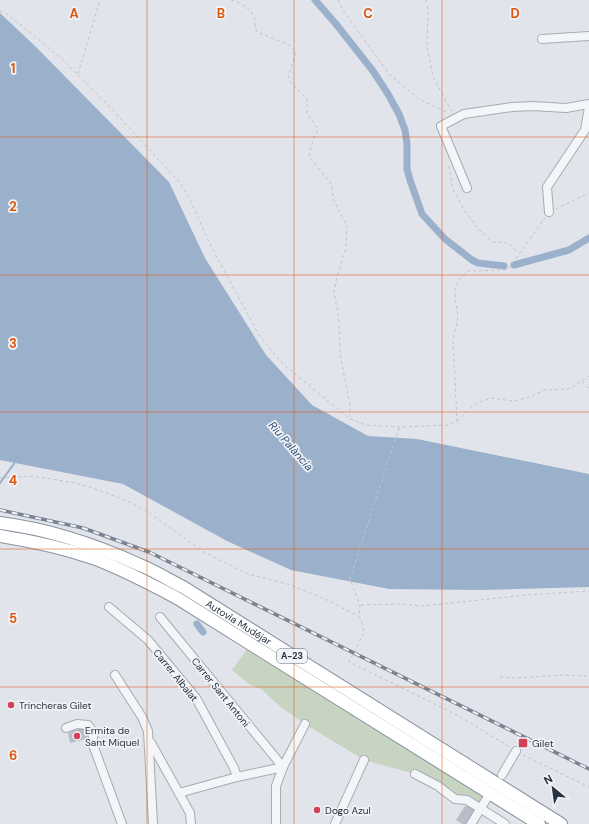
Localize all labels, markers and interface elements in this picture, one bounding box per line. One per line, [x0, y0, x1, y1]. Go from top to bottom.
text: A [69, 5, 79, 22]
text: B [217, 5, 225, 22]
text: C [363, 5, 373, 22]
text: D [510, 5, 520, 22]
text: 1 [11, 60, 15, 77]
text: 2 [9, 198, 17, 215]
text: 3 [9, 335, 17, 352]
water label: Riu Palància [266, 418, 316, 474]
text: 4 [9, 472, 17, 489]
street label: Autovía Mudéjar [203, 597, 274, 648]
text: 5 [9, 610, 17, 627]
street label: Carrer Albalat [150, 646, 201, 704]
road number: A-23 [277, 649, 307, 663]
street label: Carrer Sant Antoni [189, 655, 253, 730]
place label: Trincheras Gilet [19, 699, 92, 712]
marker: Trincheras Gilet [6, 700, 16, 710]
place label: Ermita de Sant Miquel [85, 724, 139, 749]
marker: Ermita de Sant Miquel [72, 731, 82, 741]
marker: Gilet [517, 737, 529, 749]
place label: Gilet [532, 737, 554, 750]
text: 6 [9, 747, 17, 764]
north arrow [533, 768, 573, 808]
text: N [541, 771, 555, 787]
place label: Dogo Azul [325, 804, 371, 817]
marker: Dogo Azul [312, 805, 322, 815]

